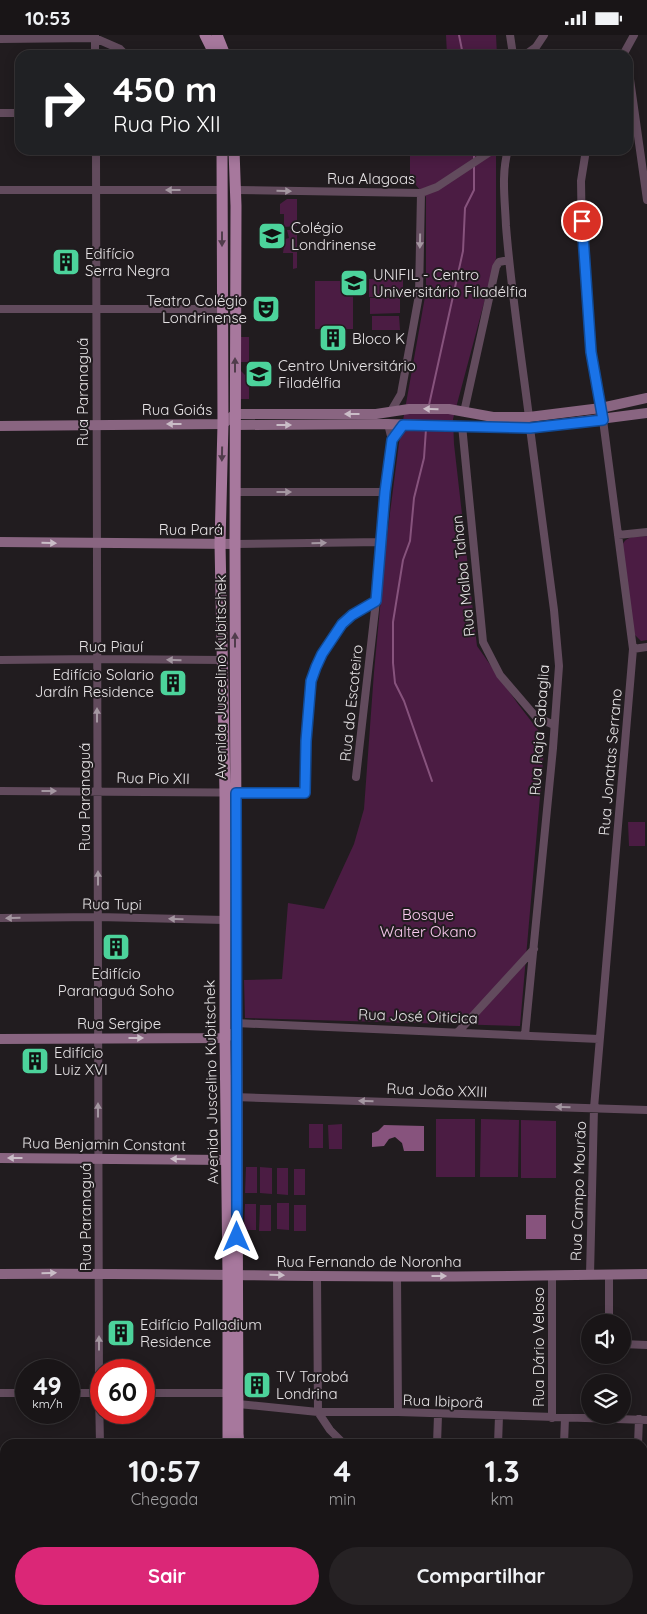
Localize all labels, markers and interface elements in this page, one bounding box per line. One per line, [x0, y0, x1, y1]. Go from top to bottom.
text: 10:53 [25, 6, 70, 30]
text: 450 m [113, 67, 217, 111]
icon: right [30, 70, 95, 135]
text: Rua Pio XII [113, 110, 221, 138]
street label: Rua Alagoas [327, 169, 415, 188]
one-way arrow [165, 186, 181, 194]
one-way arrow [277, 187, 293, 195]
pin [561, 200, 603, 242]
icon: arrive [568, 207, 596, 235]
place label: Colégio Londrinense [291, 218, 376, 254]
school or university icon: Colégio Londrinense [257, 221, 287, 251]
one-way arrow [218, 231, 226, 247]
one-way arrow [416, 234, 424, 250]
place label: Edifício Serra Negra [85, 244, 170, 280]
building icon: Edifício Serra Negra [51, 247, 81, 277]
place label: UNIFIL - Centro Universitário Filadélfia [373, 265, 527, 301]
school or university icon: UNIFIL - Centro Universitário Filadélfia [339, 268, 369, 298]
place label: Teatro Colégio Londrinense [146, 291, 247, 327]
theatre icon: Teatro Colégio Londrinense [251, 294, 281, 324]
building icon: Bloco K [318, 323, 348, 353]
place label: Bloco K [352, 329, 405, 348]
street label: Rua Paranaguá [73, 338, 92, 446]
place label: Centro Universitário Filadélfia [278, 356, 416, 392]
one-way arrow [231, 357, 239, 373]
school or university icon: Centro Universitário Filadélfia [244, 359, 274, 389]
street label: Rua Goiás [142, 400, 212, 419]
one-way arrow [423, 405, 439, 413]
one-way arrow [344, 410, 360, 418]
one-way arrow [166, 420, 182, 428]
one-way arrow [276, 421, 292, 429]
one-way arrow [218, 446, 226, 462]
one-way arrow [277, 488, 293, 496]
street label: Rua Malba Tahan [447, 514, 479, 638]
street label: Rua Pará [159, 520, 223, 539]
one-way arrow [41, 539, 57, 547]
one-way arrow [311, 539, 327, 547]
street label: Avenida Juscelino Kubitschek [211, 575, 230, 779]
one-way arrow [231, 631, 239, 647]
street label: Rua Piauí [79, 637, 144, 656]
street label: Rua do Escoteiro [335, 644, 367, 762]
one-way arrow [166, 656, 182, 664]
street label: Rua Raja Gabaglia [525, 664, 553, 796]
place label: Edifício Solario Jardín Residence [35, 665, 154, 701]
building icon: Edifício Solario Jardín Residence [158, 668, 188, 698]
street label: Rua Jonatas Serrano [594, 688, 626, 836]
one-way arrow [93, 707, 101, 723]
street label: Rua Paranaguá [75, 743, 94, 851]
street label: Rua Pio XII [116, 768, 190, 788]
one-way arrow [41, 787, 57, 795]
one-way arrow [94, 869, 102, 885]
street label: Rua Tupi [82, 894, 142, 914]
park label: Bosque Walter Okano [380, 905, 476, 941]
one-way arrow [5, 914, 21, 922]
one-way arrow [168, 914, 184, 922]
building icon: Edifício Paranaguá Soho [101, 932, 131, 962]
place label: Edifício Paranaguá Soho [58, 964, 174, 1000]
street label: Avenida Juscelino Kubitschek [200, 980, 222, 1184]
street label: Rua José Oiticica [358, 1004, 478, 1028]
street label: Rua Sergipe [77, 1014, 161, 1033]
one-way arrow [128, 1034, 144, 1042]
place label: Edifício Luiz XVI [54, 1043, 108, 1079]
building icon: Edifício Luiz XVI [20, 1046, 50, 1076]
street label: Rua João XXIII [386, 1079, 488, 1101]
one-way arrow [358, 1097, 374, 1105]
one-way arrow [94, 1102, 102, 1118]
one-way arrow [555, 1103, 571, 1111]
street label: Rua Campo Mourão [566, 1121, 590, 1261]
street label: Rua Benjamin Constant [22, 1133, 186, 1155]
one-way arrow [7, 1154, 23, 1162]
one-way arrow [170, 1155, 186, 1163]
street label: Rua Paranaguá [76, 1163, 95, 1271]
position arrow [210, 1210, 262, 1262]
street label: Rua Fernando de Noronha [276, 1252, 462, 1271]
one-way arrow [41, 1269, 57, 1277]
one-way arrow [269, 1272, 285, 1280]
one-way arrow [431, 1272, 447, 1280]
street label: Rua Dário Veloso [529, 1287, 548, 1407]
map controls [581, 1314, 631, 1424]
button: sound [581, 1314, 631, 1364]
place label: Edifício Palladium Residence [140, 1315, 262, 1351]
building icon: Edifício Palladium Residence [106, 1318, 136, 1348]
one-way arrow [95, 1334, 103, 1350]
speed limit sign: 60 [90, 1359, 155, 1424]
place label: TV Tarobá Londrina [276, 1367, 349, 1403]
text: 49 [33, 1370, 62, 1401]
building icon: TV Tarobá Londrina [242, 1370, 272, 1400]
button: layers [581, 1374, 631, 1424]
street label: Rua Ibiporã [402, 1390, 484, 1412]
text: km/h [32, 1396, 63, 1411]
text: 10:57 [128, 1452, 200, 1490]
text: 4 [334, 1452, 351, 1490]
text: 1.3 [484, 1452, 520, 1490]
text: Chegada [131, 1489, 198, 1509]
text: min [329, 1489, 356, 1509]
text: km [490, 1489, 514, 1509]
button: Sair [15, 1547, 319, 1605]
button: Compartilhar [329, 1547, 633, 1605]

